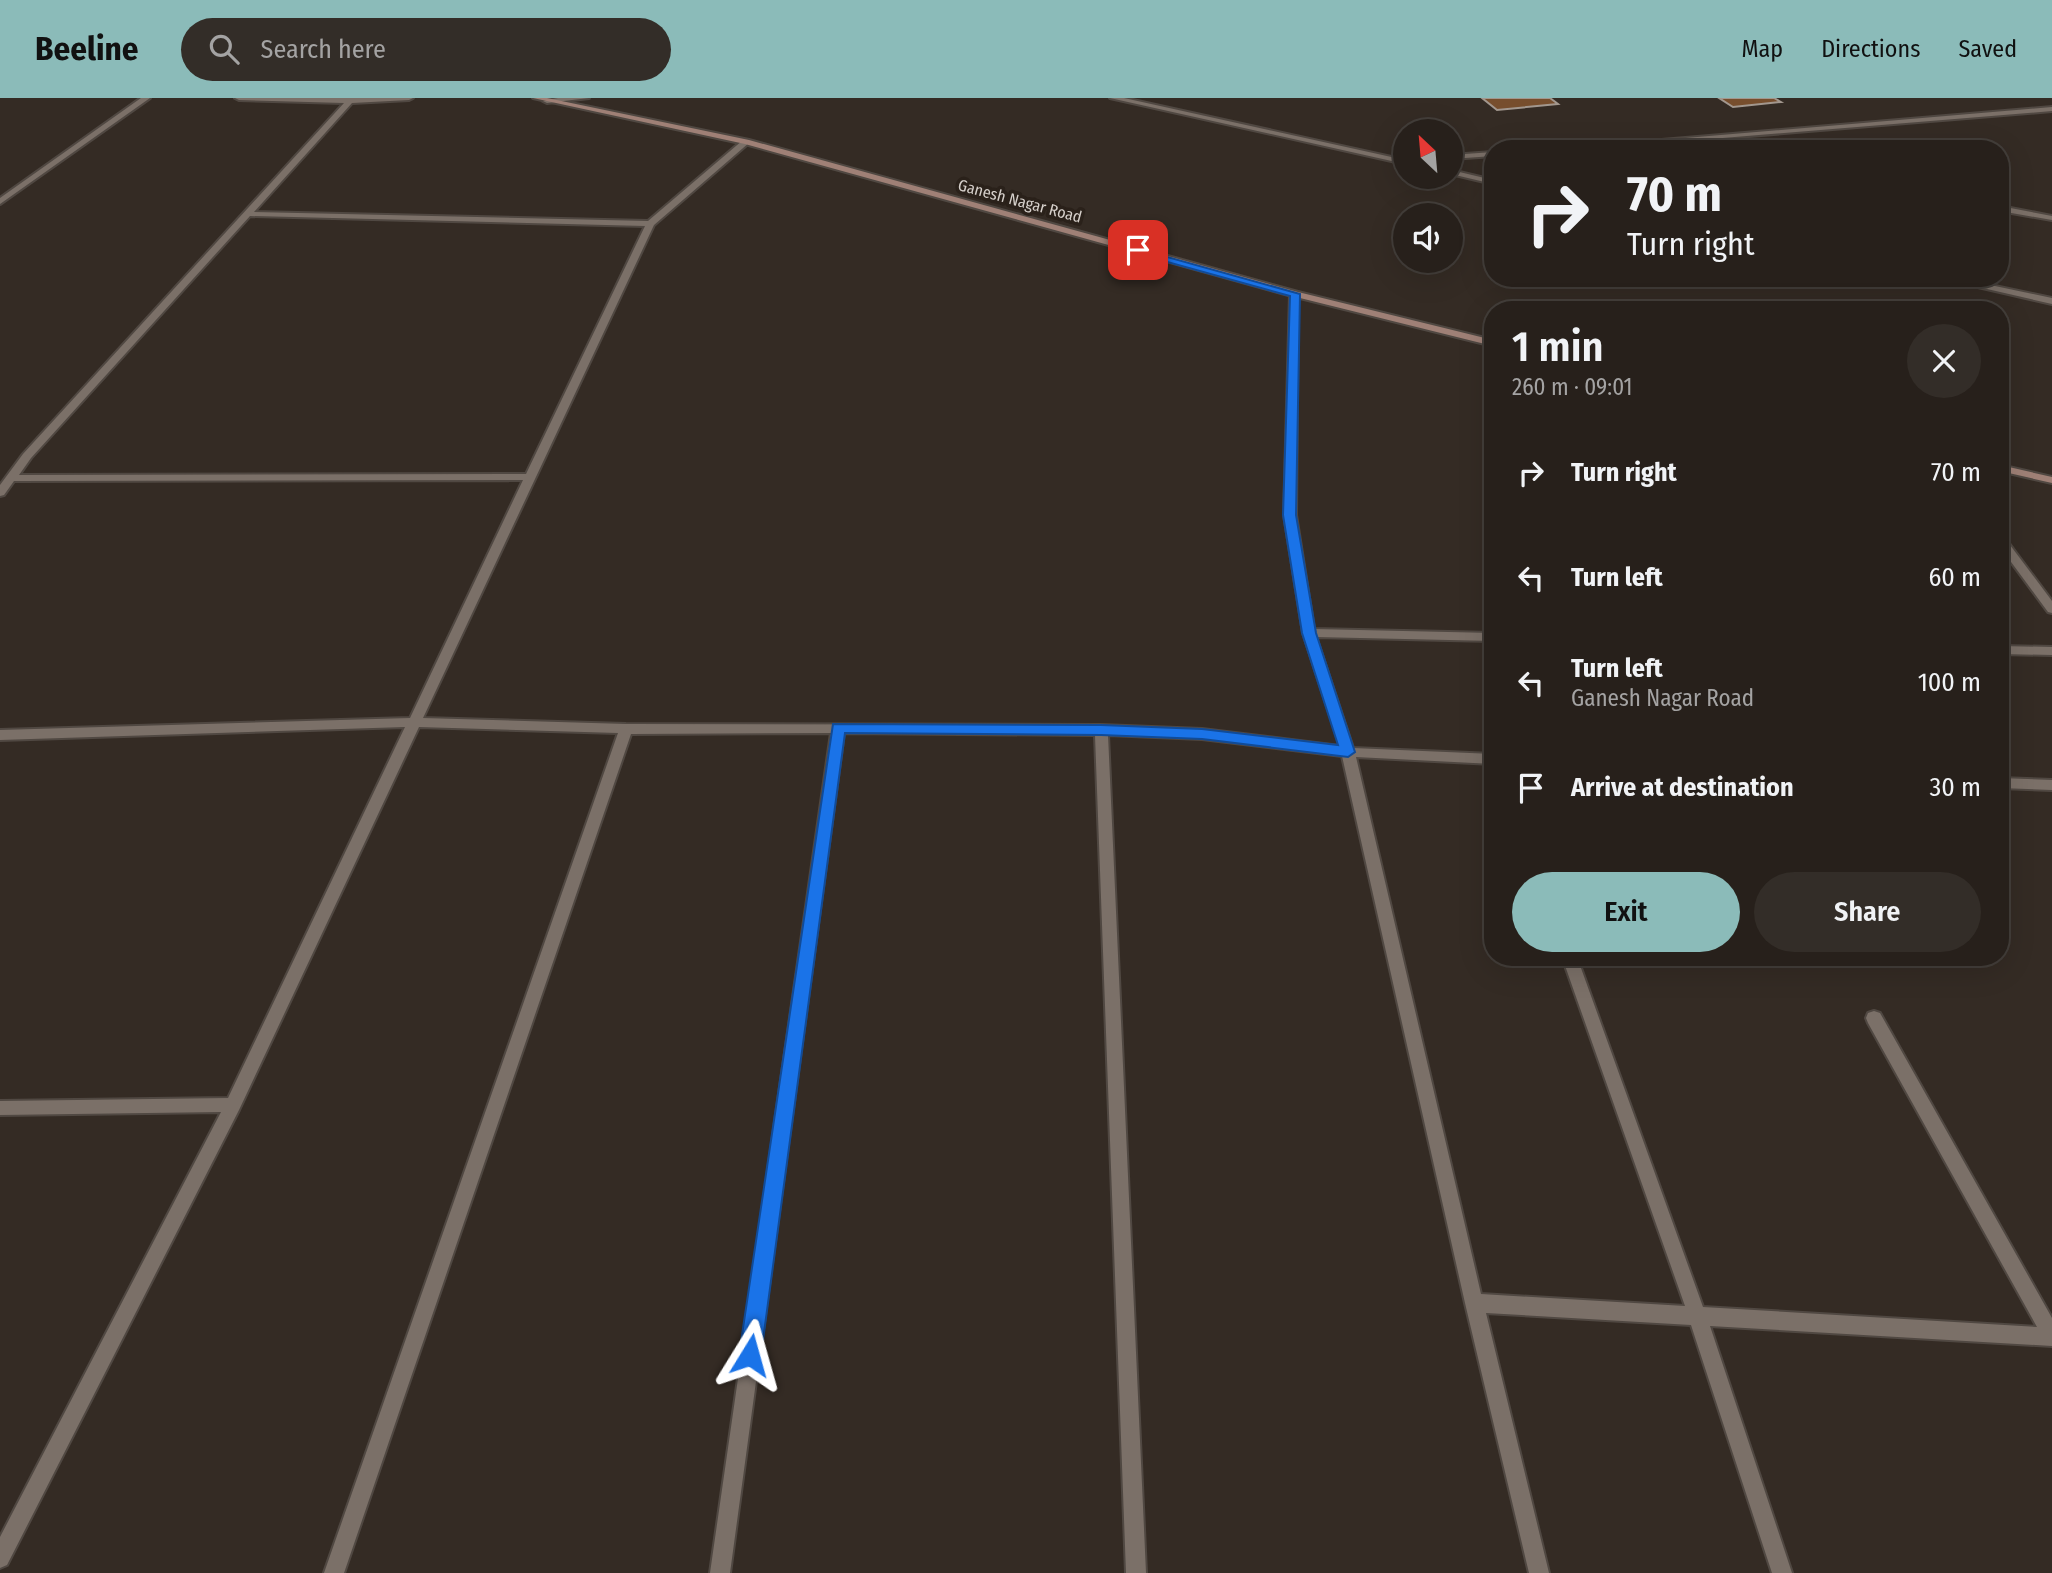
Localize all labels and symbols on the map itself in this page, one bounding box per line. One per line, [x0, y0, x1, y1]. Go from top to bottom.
north arrow [1393, 119, 1463, 189]
street label: Ganesh Nagar Road [956, 175, 1084, 227]
pin [1108, 220, 1168, 280]
position arrow [713, 1318, 787, 1392]

